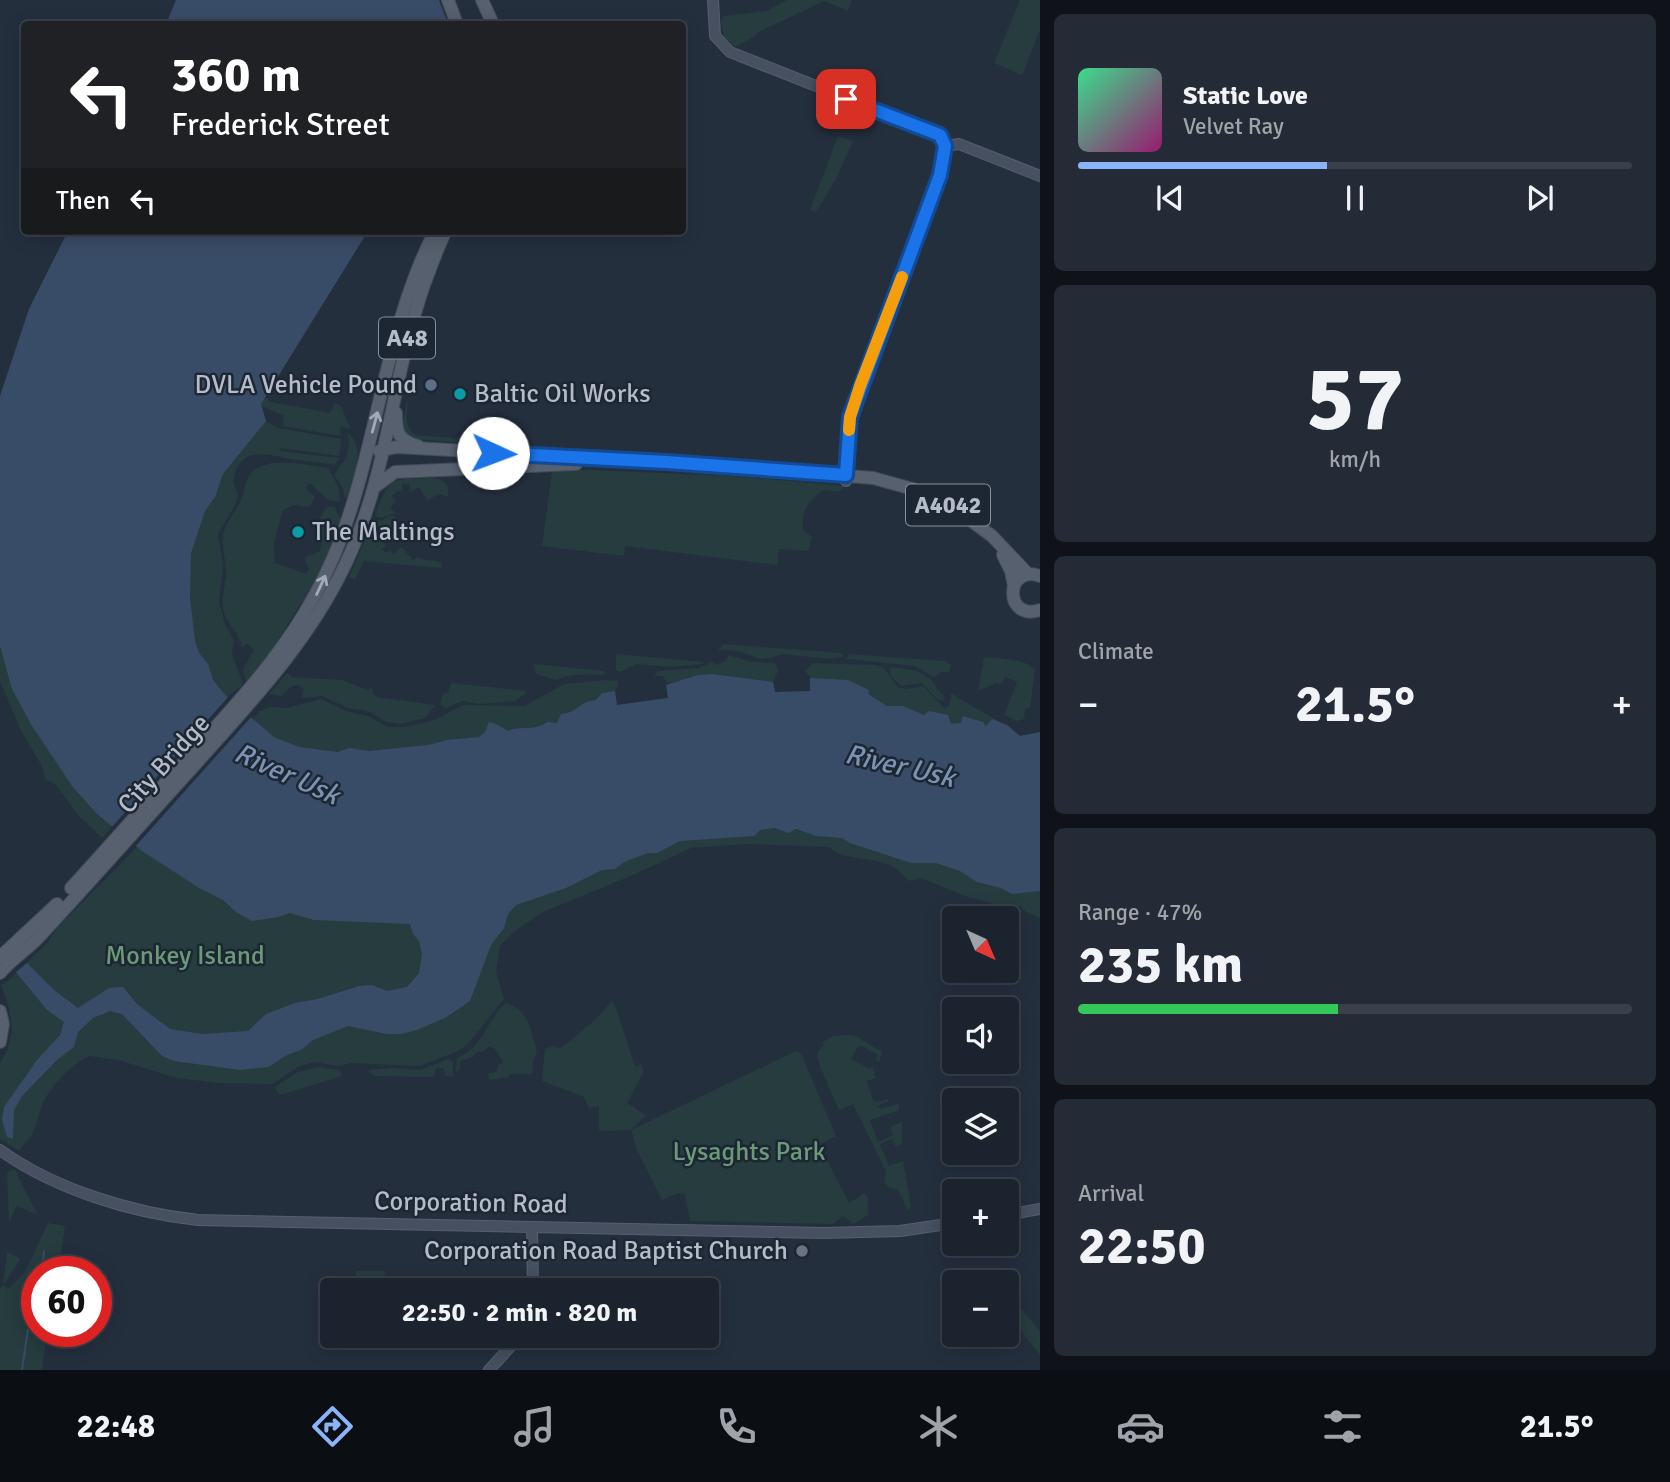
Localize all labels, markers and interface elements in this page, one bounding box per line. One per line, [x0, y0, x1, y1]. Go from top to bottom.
text: 360 m [171, 45, 301, 105]
icon: left [56, 49, 147, 140]
pin [816, 69, 876, 129]
icon: arrive [827, 80, 865, 118]
text: Static Love [1183, 80, 1308, 112]
text: Frederick Street [171, 105, 390, 144]
text: Velvet Ray [1183, 112, 1284, 141]
icon: previous [1151, 179, 1189, 217]
icon: pause [1336, 179, 1374, 217]
icon: next [1521, 179, 1559, 217]
icon: left [124, 182, 162, 220]
text: Then [56, 185, 110, 217]
road number: A48 [379, 318, 435, 358]
text: 57 [1306, 343, 1404, 456]
place label: DVLA Vehicle Pound [195, 369, 417, 401]
marker: DVLA Vehicle Pound [423, 377, 439, 393]
place label: Baltic Oil Works [474, 378, 651, 410]
marker: Baltic Oil Works [452, 386, 468, 402]
one-way arrow [369, 411, 382, 434]
position arrow [456, 416, 530, 490]
text: km/h [1329, 445, 1381, 474]
road number: A4042 [906, 484, 990, 526]
place label: The Maltings [312, 516, 455, 548]
marker: The Maltings [290, 524, 306, 540]
one-way arrow [315, 574, 328, 596]
text: Climate [1078, 637, 1154, 666]
text: 21.5° [1295, 672, 1415, 736]
text: − [1078, 681, 1099, 728]
text: + [1611, 681, 1632, 728]
street label: City Bridge [111, 708, 217, 820]
water label: River Usk [229, 736, 347, 813]
water label: River Usk [842, 737, 961, 796]
text: Range · 47% [1078, 898, 1202, 927]
north arrow [942, 906, 1018, 984]
map controls [942, 906, 1019, 1347]
text: 235 km [1078, 933, 1243, 997]
park label: Monkey Island [105, 940, 265, 972]
button: sound [942, 997, 1019, 1074]
button: layers [942, 1088, 1019, 1165]
park label: Lysaghts Park [673, 1136, 826, 1168]
button: + [942, 1179, 1019, 1256]
text: Arrival [1078, 1179, 1144, 1208]
street label: Corporation Road [374, 1185, 568, 1221]
text: 22:50 [1078, 1214, 1206, 1278]
place label: Corporation Road Baptist Church [424, 1235, 788, 1267]
marker: Corporation Road Baptist Church [794, 1243, 810, 1259]
speed limit sign: 60 [21, 1256, 112, 1347]
button: − [942, 1270, 1019, 1347]
text: 22:50 · 2 min · 820 m [402, 1297, 637, 1329]
icon: directions [308, 1402, 357, 1451]
icon: music [510, 1402, 559, 1451]
icon: phone [712, 1402, 761, 1451]
icon: climate [914, 1402, 963, 1451]
icon: car [1116, 1402, 1165, 1451]
icon: filters [1318, 1402, 1367, 1451]
text: 22:48 [76, 1407, 155, 1446]
text: 21.5° [1520, 1407, 1594, 1446]

